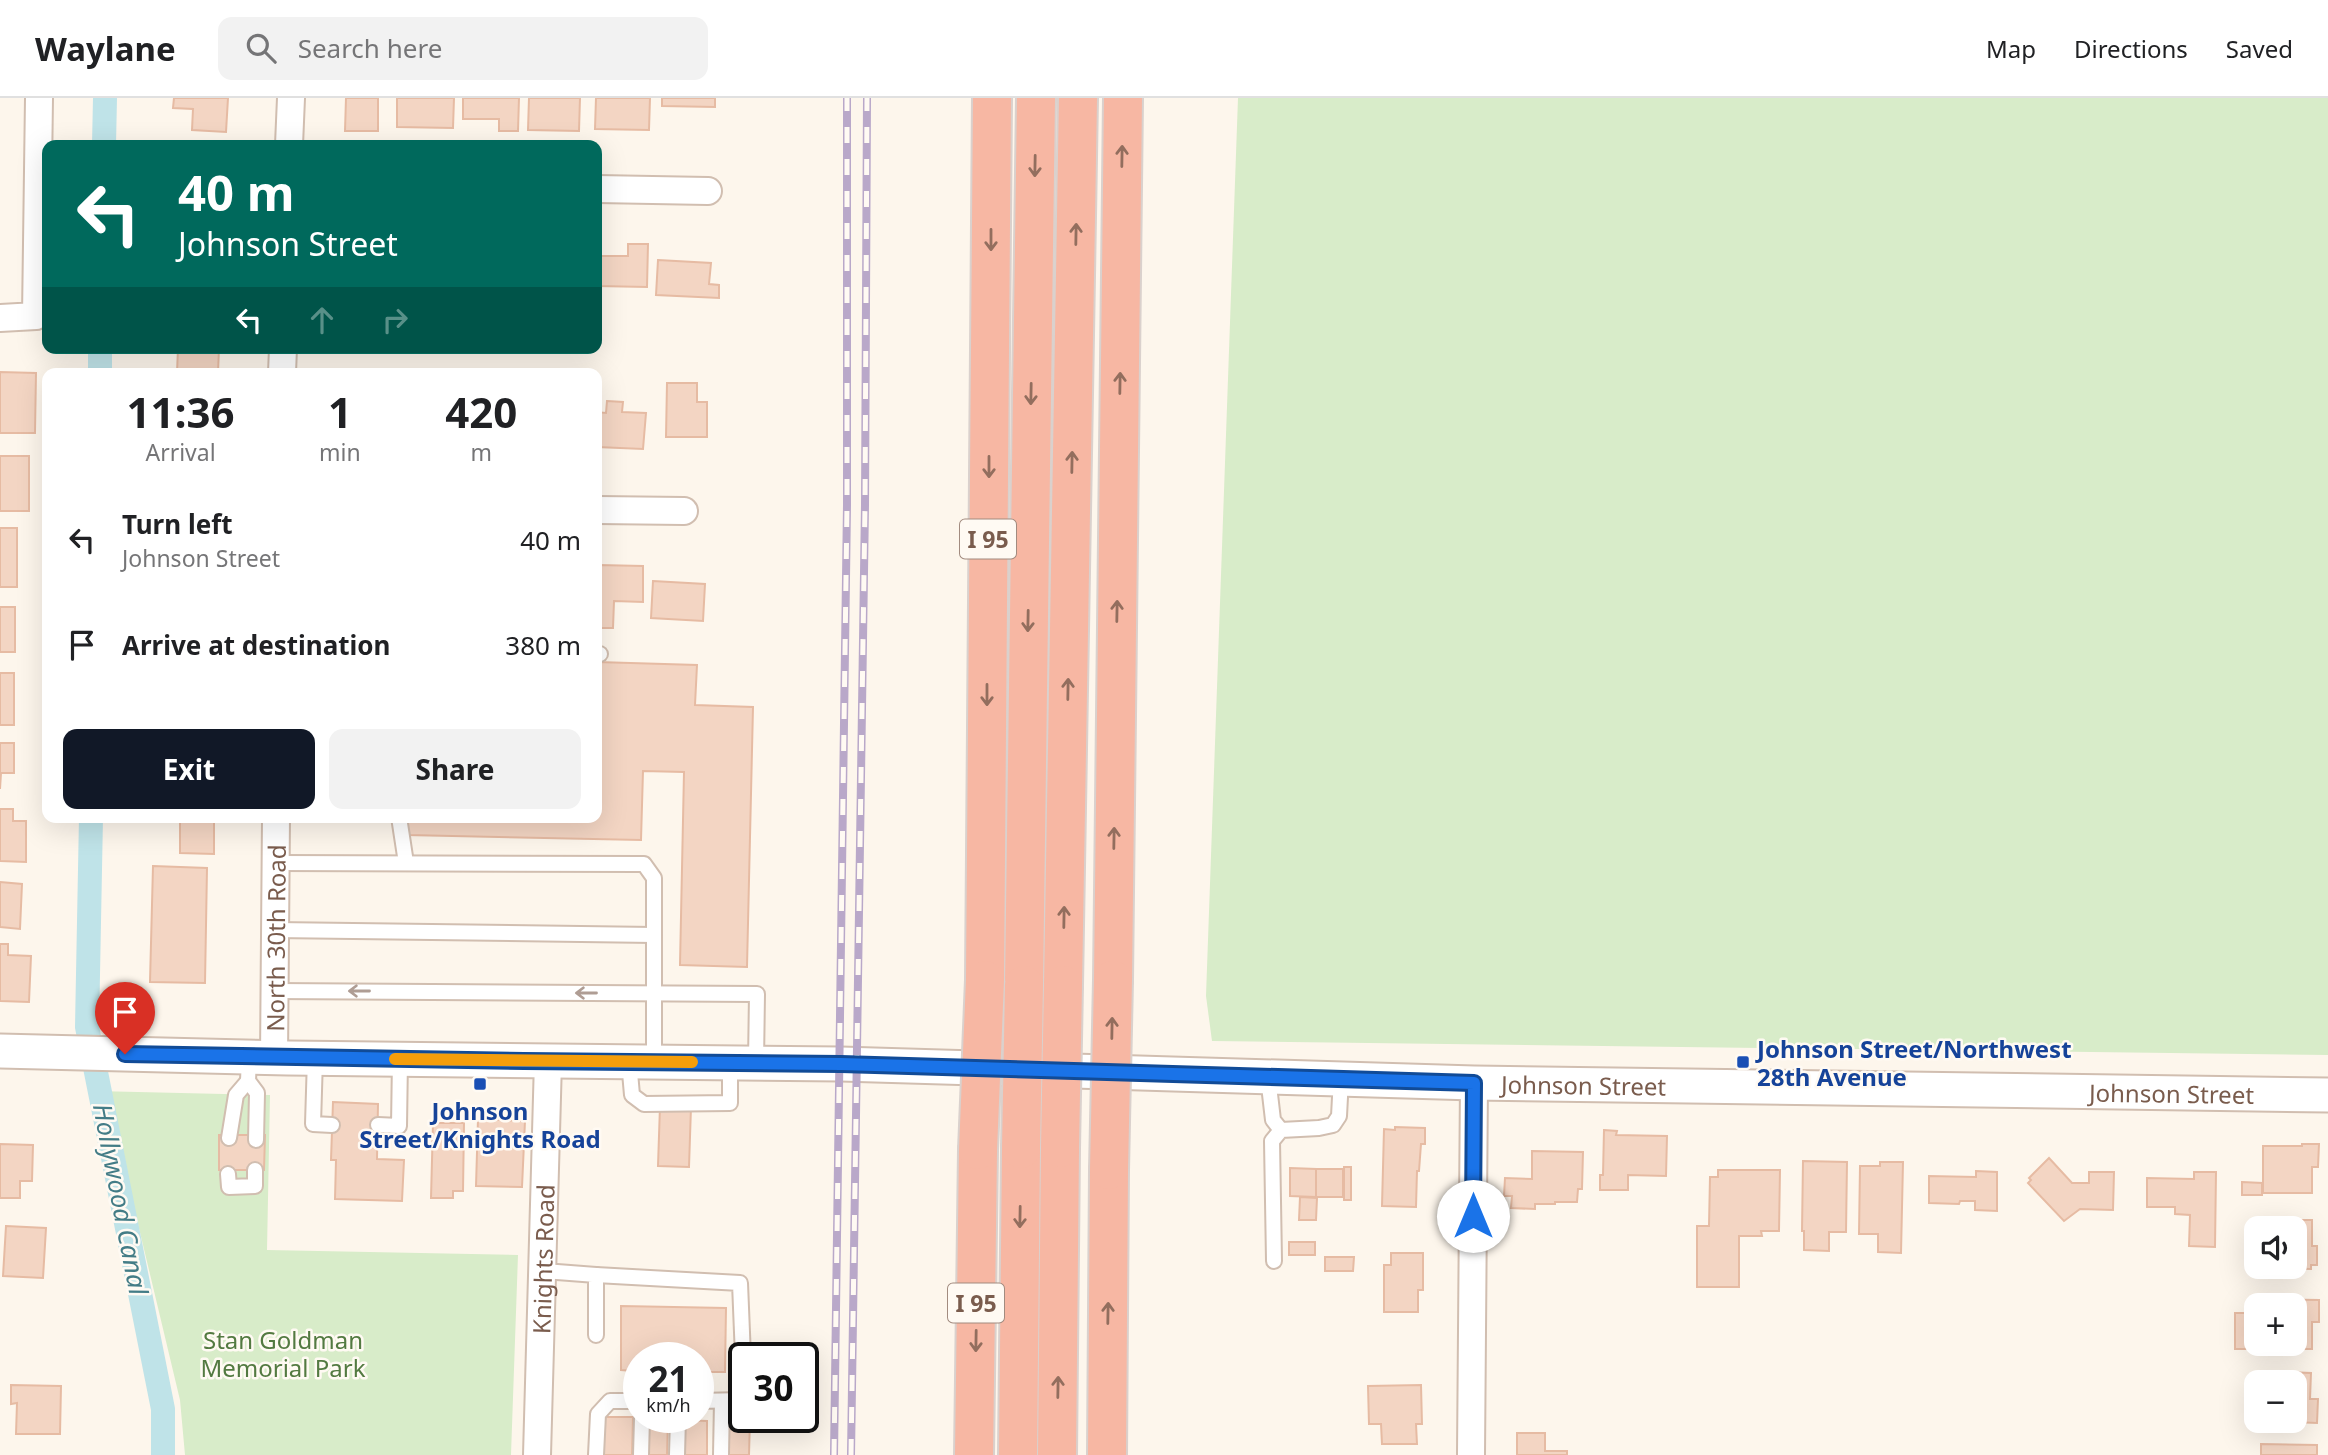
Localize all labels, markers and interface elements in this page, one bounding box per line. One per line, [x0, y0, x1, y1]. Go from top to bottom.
search box [218, 17, 708, 80]
text: Waylane [35, 26, 176, 71]
icon: search [242, 29, 280, 67]
text: Search here [298, 30, 442, 66]
text: Map [1986, 32, 2036, 65]
text: Directions [2074, 32, 2188, 65]
text: Saved [2226, 32, 2293, 65]
one-way arrow [1115, 144, 1129, 167]
one-way arrow [1028, 154, 1041, 177]
text: 40 m [178, 159, 295, 225]
icon: left [63, 168, 154, 259]
text: Johnson Street [178, 222, 398, 265]
one-way arrow [1069, 223, 1083, 246]
one-way arrow [984, 228, 998, 251]
icon: left [230, 301, 268, 339]
icon: ahead [303, 301, 341, 339]
icon: right [376, 301, 414, 339]
one-way arrow [1113, 372, 1127, 395]
one-way arrow [1024, 382, 1038, 405]
text: 11:36 [127, 383, 234, 440]
text: 1 [328, 383, 352, 440]
text: 420 [445, 383, 517, 440]
text: Arrival [145, 436, 216, 468]
text: min [319, 436, 361, 468]
text: m [471, 436, 492, 468]
one-way arrow [1065, 450, 1079, 473]
one-way arrow [982, 455, 996, 478]
text: Turn left [122, 506, 233, 542]
road number: I 95 [960, 520, 1016, 559]
icon: left [63, 521, 101, 559]
text: 40 m [520, 522, 581, 558]
text: Johnson Street [122, 542, 280, 574]
one-way arrow [1110, 599, 1124, 622]
one-way arrow [1021, 609, 1035, 632]
icon: arrive [63, 626, 101, 664]
text: Arrive at destination [122, 627, 391, 663]
text: 380 m [505, 627, 581, 663]
one-way arrow [1061, 678, 1075, 701]
one-way arrow [980, 683, 994, 706]
button: Exit [63, 729, 315, 809]
button: Share [329, 729, 581, 809]
one-way arrow [1108, 827, 1121, 850]
street label: North 30th Road [258, 844, 292, 1032]
one-way arrow [1058, 905, 1071, 928]
pin [95, 982, 155, 1054]
one-way arrow [348, 985, 371, 998]
one-way arrow [575, 986, 598, 999]
icon: arrive [106, 993, 144, 1031]
one-way arrow [1105, 1017, 1119, 1040]
place label: Johnson Street/Northwest 28th Avenue [1755, 1032, 2072, 1093]
marker: Johnson Street/Northwest 28th Avenue [1735, 1054, 1751, 1070]
street label: Johnson Street [1499, 1067, 1667, 1102]
street label: Johnson Street [2087, 1075, 2255, 1110]
marker: Johnson Street/Knights Road [472, 1076, 488, 1092]
place label: Johnson Street/Knights Road [359, 1094, 601, 1155]
water label: Hollywood Canal [85, 1100, 157, 1299]
position arrow [1436, 1179, 1510, 1253]
street label: Knights Road [524, 1184, 561, 1334]
one-way arrow [1013, 1205, 1027, 1228]
map controls [2244, 1216, 2307, 1433]
button: sound [2244, 1216, 2307, 1279]
road number: I 95 [948, 1284, 1004, 1322]
button: + [2244, 1293, 2307, 1356]
one-way arrow [1101, 1302, 1115, 1325]
park label: Stan Goldman Memorial Park [201, 1323, 366, 1384]
one-way arrow [969, 1329, 983, 1352]
speed limit sign: 30 [728, 1342, 819, 1433]
text: 21 [648, 1355, 689, 1402]
button: − [2244, 1370, 2307, 1433]
one-way arrow [1051, 1376, 1064, 1399]
text: km/h [646, 1393, 691, 1417]

